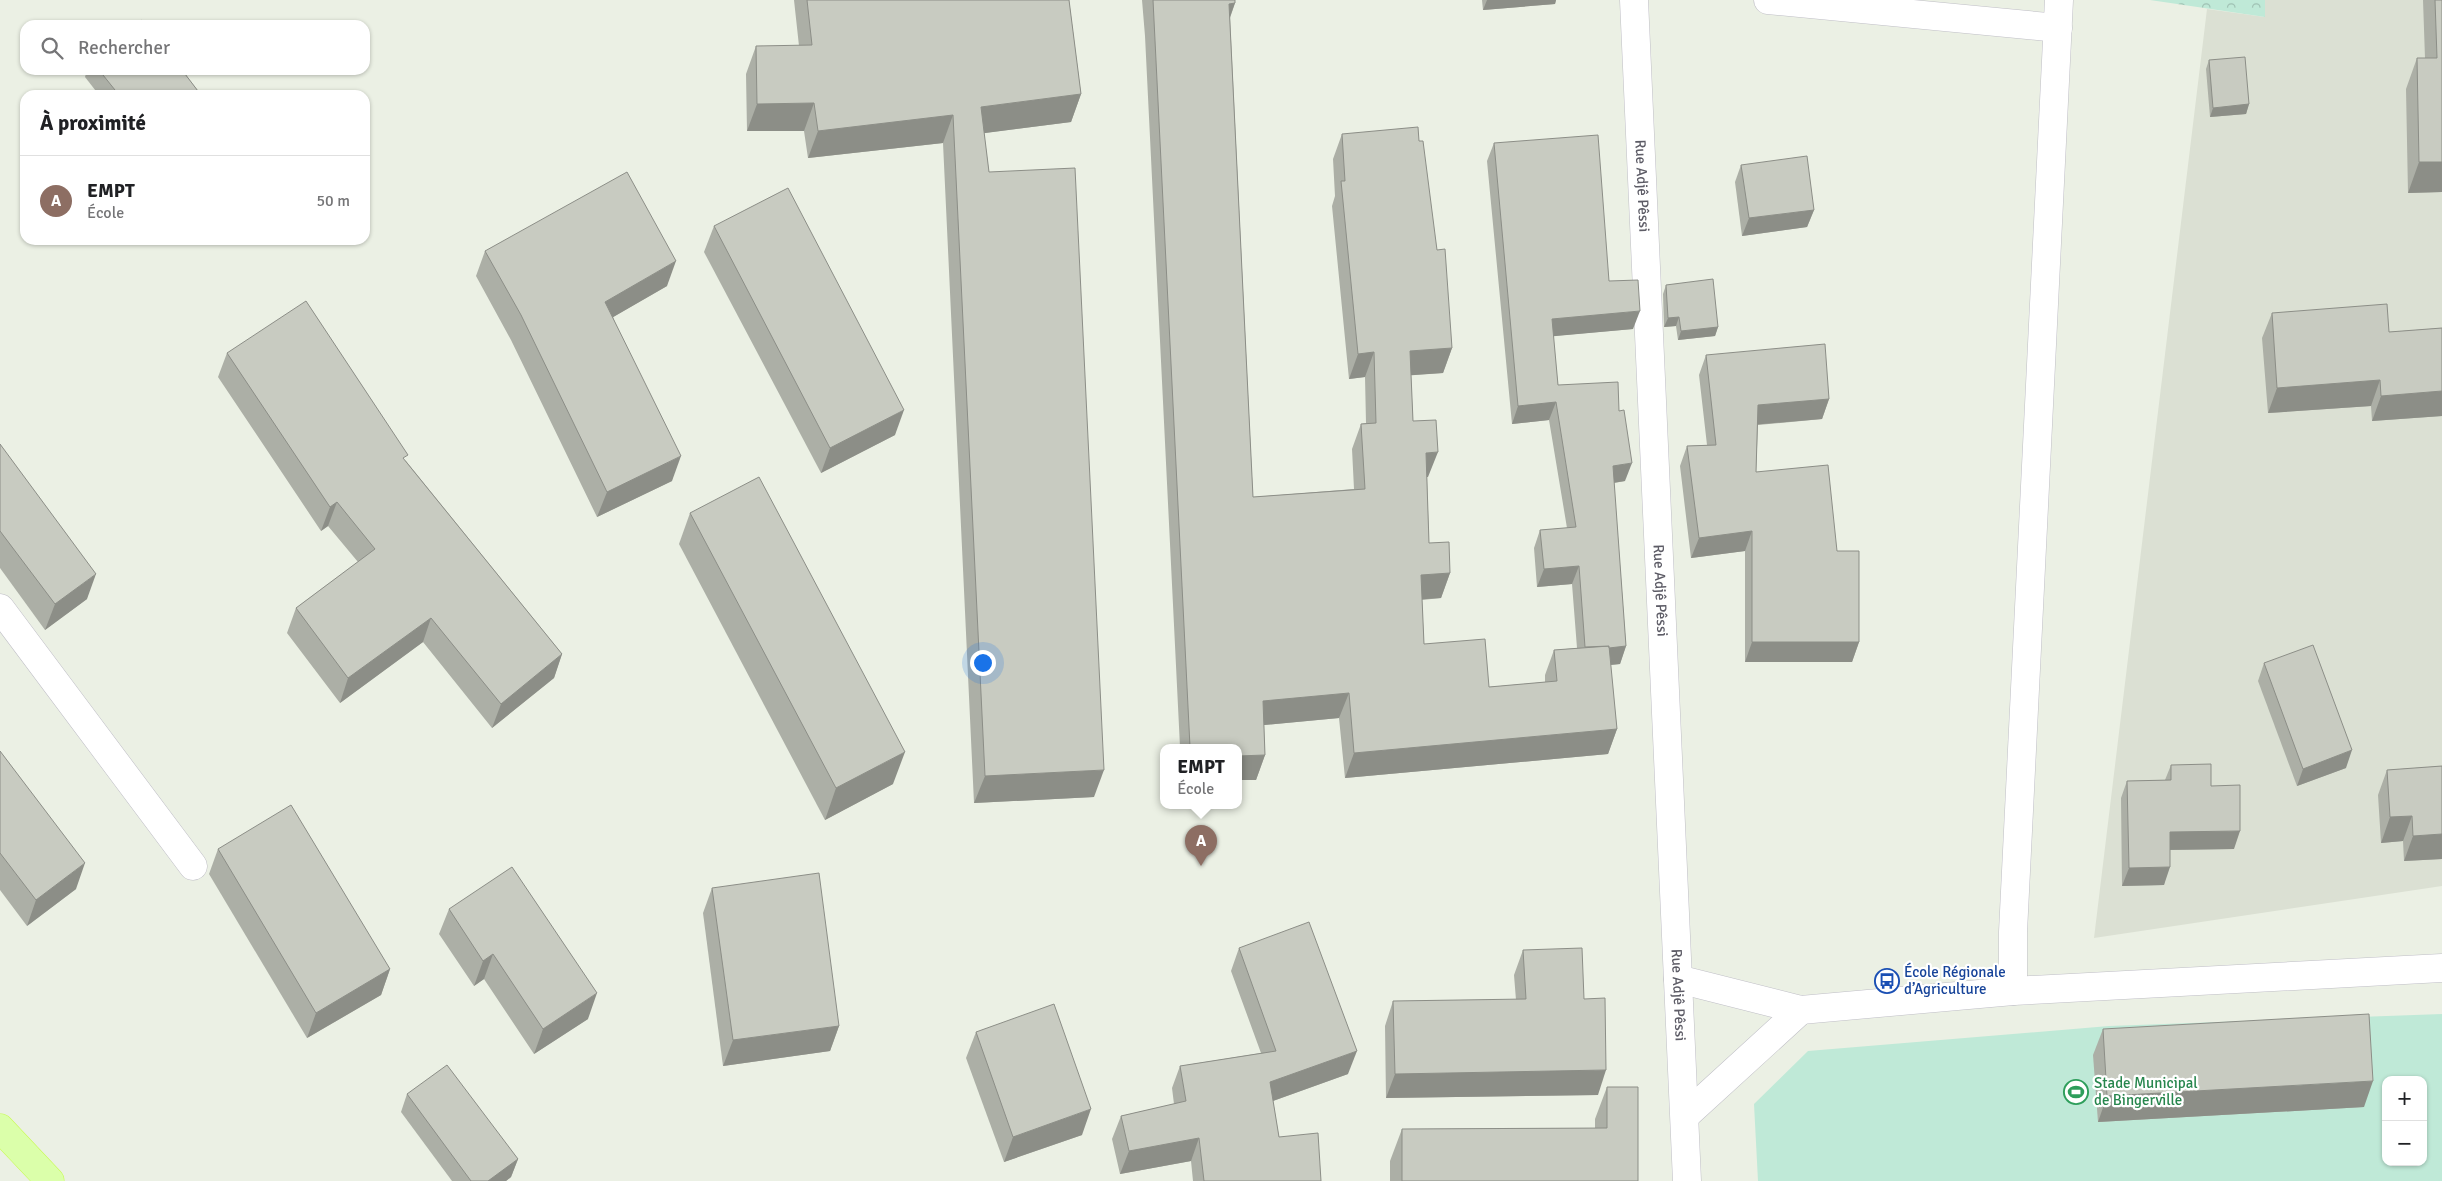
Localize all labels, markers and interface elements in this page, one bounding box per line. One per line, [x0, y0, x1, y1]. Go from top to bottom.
search box [20, 20, 370, 75]
icon: search [38, 34, 66, 62]
text: Rechercher [78, 36, 170, 60]
text: À proximité [40, 110, 146, 136]
street label: Rue Adjê Pêssi [1631, 139, 1653, 232]
text: EMPT [87, 179, 135, 203]
text: A [51, 191, 61, 211]
text: 50 m [316, 191, 350, 211]
text: École [87, 203, 124, 223]
street label: Rue Adjê Pêssi [1649, 544, 1672, 637]
your location [970, 650, 996, 676]
popup [1160, 744, 1242, 809]
text: EMPT [1177, 755, 1225, 779]
text: École [1177, 779, 1214, 799]
pin: A [1185, 825, 1217, 866]
street label: Rue Adjê Pêssi [1668, 948, 1690, 1042]
place label: École Régionale d’Agriculture [1904, 962, 2006, 998]
bus stop icon: École Régionale d’Agriculture [1874, 968, 1900, 994]
place label: Stade Municipal de Bingerville [2094, 1074, 2198, 1109]
map controls [2382, 1076, 2427, 1166]
button: + [2382, 1076, 2427, 1121]
sports icon: Stade Municipal de Bingerville [2063, 1079, 2089, 1105]
button: − [2382, 1121, 2427, 1166]

